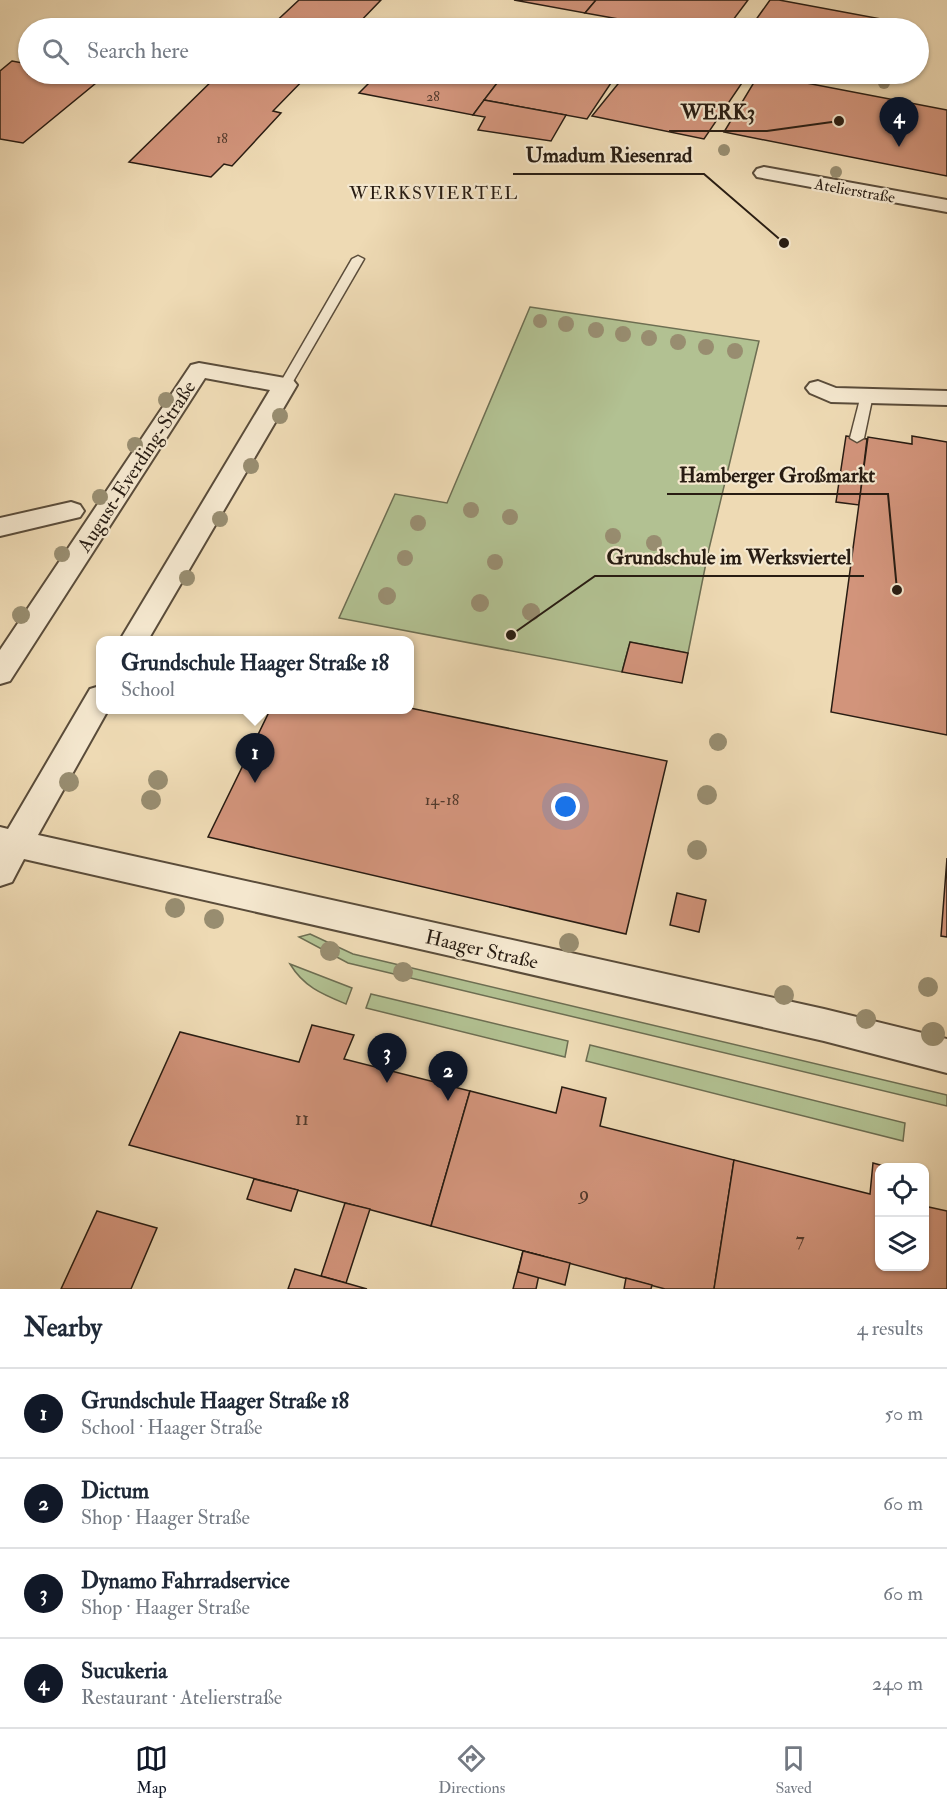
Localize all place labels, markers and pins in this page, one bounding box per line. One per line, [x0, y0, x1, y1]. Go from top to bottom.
callout: WERK3 [669, 92, 767, 131]
pin: 4 [880, 98, 918, 147]
callout: Umadum Riesenrad [513, 135, 704, 174]
callout: Hamberger Großmarkt [667, 455, 888, 494]
callout: Grundschule im Werksviertel [595, 537, 864, 576]
pin: 1 [236, 734, 274, 783]
pin: 3 [368, 1034, 406, 1083]
pin: 2 [428, 1052, 468, 1101]

